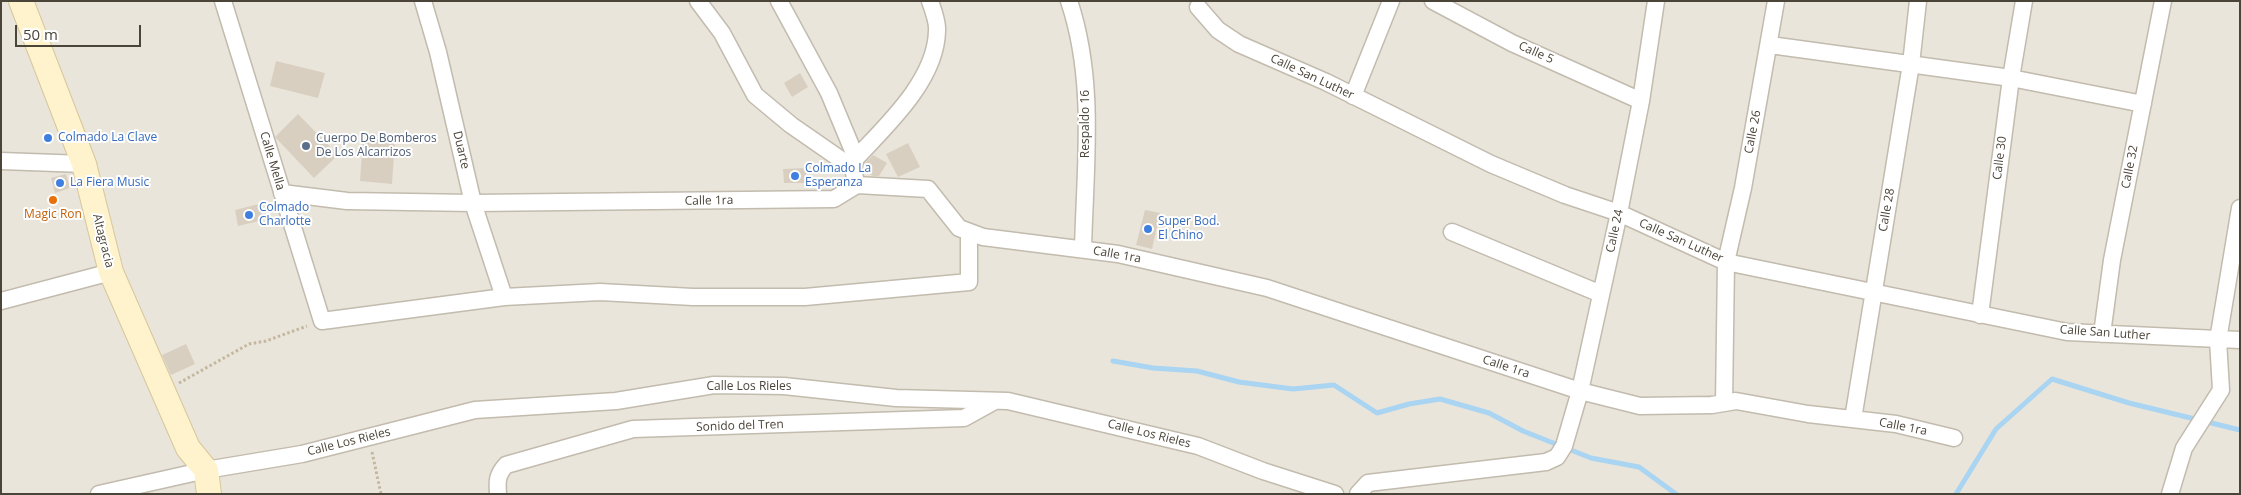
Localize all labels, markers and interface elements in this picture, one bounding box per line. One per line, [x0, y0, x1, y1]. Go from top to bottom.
scale bar [18, 15, 144, 47]
text: 50 m [23, 24, 58, 44]
street label: Calle 5 [1516, 39, 1556, 67]
street label: Calle San Luther [1268, 51, 1356, 103]
street label: Respaldo 16 [1079, 90, 1093, 158]
street label: Calle 26 [1742, 109, 1764, 155]
street label: Calle Mella [256, 130, 288, 192]
street label: Duarte [450, 130, 472, 170]
place label: Colmado La Clave [58, 131, 157, 145]
marker: Colmado La Clave [42, 132, 54, 144]
place label: Cuerpo De Bomberos De Los Alcarrizos [316, 132, 437, 160]
street label: Calle 30 [1990, 135, 2010, 181]
marker: Cuerpo De Bomberos De Los Alcarrizos [300, 140, 312, 152]
street label: Calle 32 [2119, 144, 2141, 190]
place label: Colmado La Esperanza [805, 162, 871, 190]
marker: Colmado La Esperanza [789, 170, 801, 182]
place label: La Fiera Music [70, 176, 149, 190]
marker: La Fiera Music [54, 177, 66, 189]
street label: Calle 28 [1876, 187, 1898, 233]
street label: Calle 1ra [685, 193, 733, 209]
marker: Magic Ron [47, 194, 59, 206]
place label: Colmado Charlotte [259, 201, 311, 229]
place label: Magic Ron [24, 208, 82, 222]
street label: Calle 24 [1603, 208, 1627, 254]
marker: Colmado Charlotte [243, 209, 255, 221]
street label: Altagracia [89, 213, 117, 269]
place label: Super Bod. El Chino [1158, 215, 1220, 243]
street label: Calle San Luther [1637, 216, 1725, 266]
marker: Super Bod. El Chino [1142, 223, 1154, 235]
street label: Calle 1ra [1092, 244, 1142, 266]
street label: Calle San Luther [2059, 323, 2151, 343]
street label: Calle 1ra [1481, 353, 1531, 381]
street label: Calle Los Rieles [706, 380, 792, 394]
street label: Calle 1ra [1878, 415, 1928, 439]
street label: Sonido del Tren [696, 417, 784, 435]
street label: Calle Los Rieles [1106, 417, 1192, 451]
street label: Calle Los Rieles [306, 425, 392, 459]

